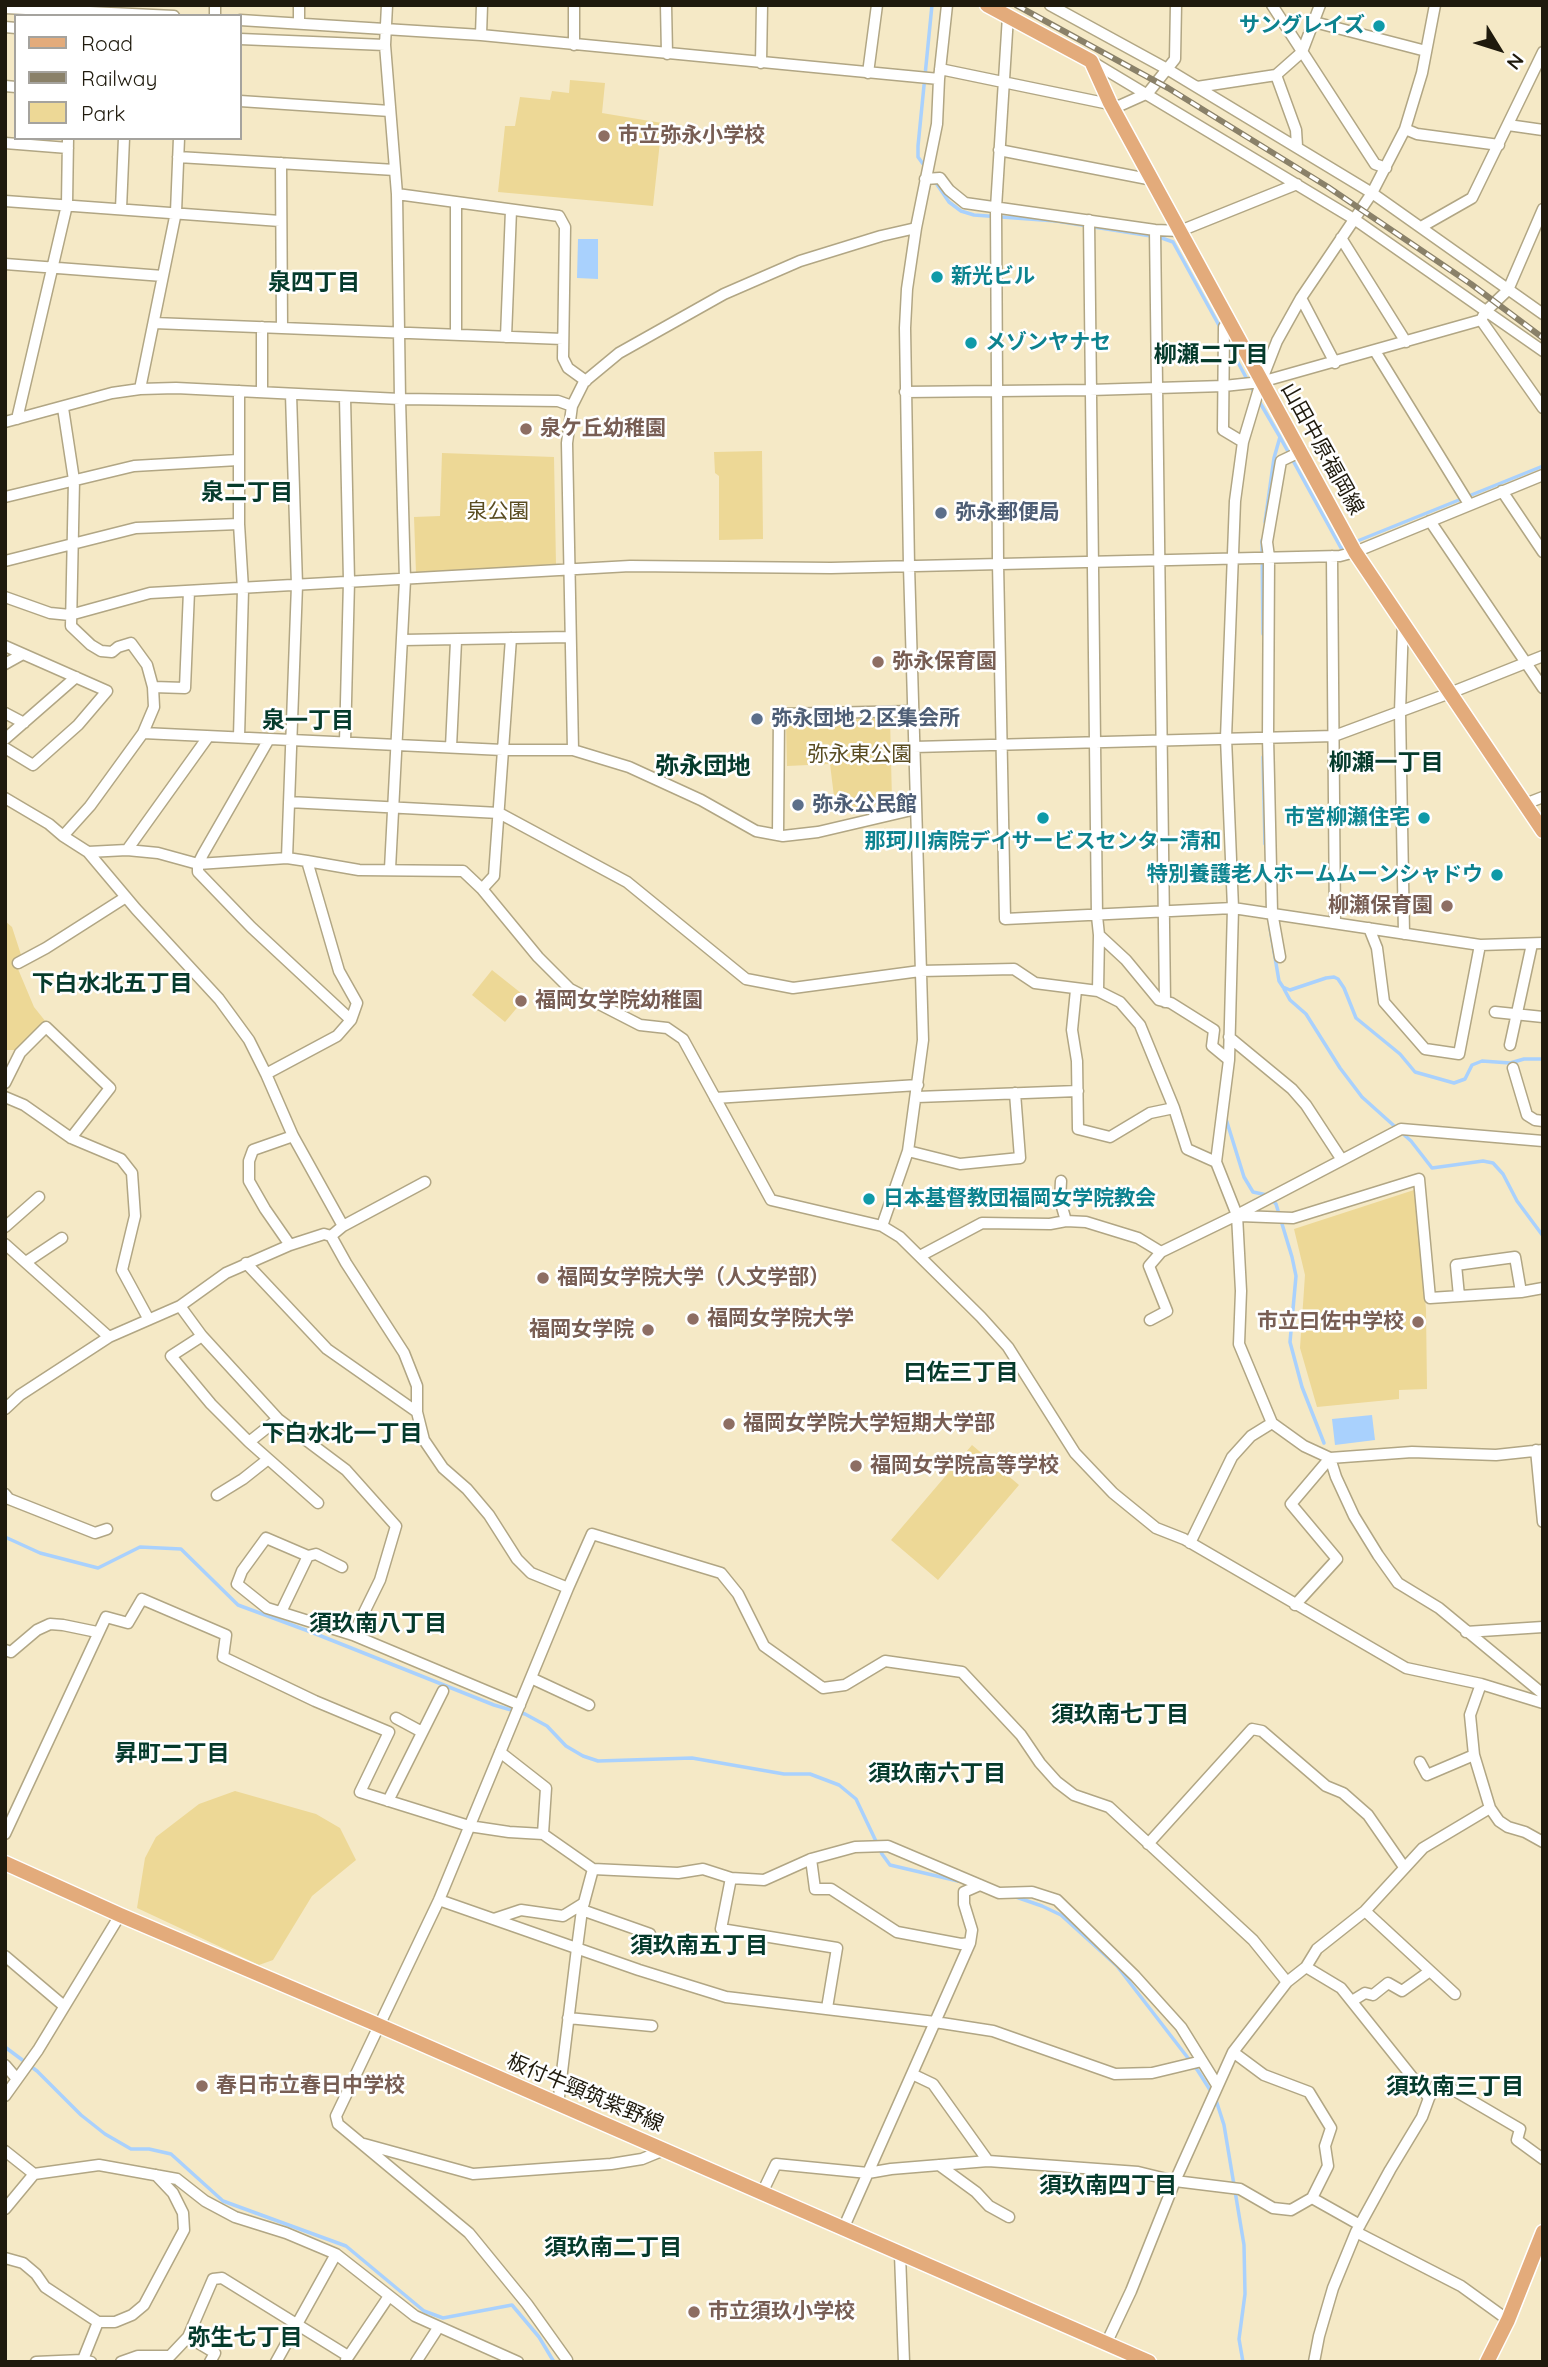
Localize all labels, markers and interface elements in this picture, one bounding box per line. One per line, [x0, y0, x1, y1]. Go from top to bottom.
place label: サングレイズ [1239, 13, 1365, 39]
legend [14, 14, 242, 140]
north arrow [1464, 14, 1534, 84]
marker: サングレイズ [1371, 18, 1387, 34]
text: Road [81, 30, 133, 56]
text: N [1502, 49, 1529, 75]
text: Railway [81, 65, 157, 91]
text: Park [81, 100, 125, 126]
place label: 市立弥永小学校 [618, 123, 765, 149]
marker: 市立弥永小学校 [596, 128, 612, 144]
place label: 新光ビル [951, 264, 1035, 290]
district label: 泉四丁目 [268, 269, 360, 297]
marker: 新光ビル [929, 269, 945, 285]
place label: メゾンヤナセ [985, 330, 1111, 356]
marker: メゾンヤナセ [963, 335, 979, 351]
district label: 柳瀬二丁目 [1154, 341, 1268, 369]
street label: 山田中原福岡線 [1275, 379, 1369, 519]
place label: 泉ケ丘幼稚園 [540, 416, 666, 442]
marker: 泉ケ丘幼稚園 [518, 421, 534, 437]
district label: 泉二丁目 [201, 479, 293, 507]
park label: 泉公園 [467, 499, 529, 525]
place label: 弥永郵便局 [955, 500, 1060, 526]
marker: 弥永郵便局 [933, 505, 949, 521]
place label: 弥永保育園 [892, 649, 997, 675]
marker: 弥永保育園 [870, 654, 886, 670]
place label: 弥永団地２区集会所 [771, 706, 960, 732]
district label: 泉一丁目 [262, 707, 354, 735]
marker: 弥永団地２区集会所 [749, 711, 765, 727]
park label: 弥永東公園 [808, 742, 912, 768]
district label: 柳瀬一丁目 [1329, 749, 1443, 777]
district label: 弥永団地 [655, 753, 751, 781]
place label: 弥永公民館 [812, 792, 917, 818]
marker: 弥永公民館 [790, 797, 806, 813]
place label: 市営柳瀬住宅 [1284, 805, 1410, 831]
marker: 那珂川病院デイサービスセンター清和 [1035, 810, 1051, 826]
marker: 市営柳瀬住宅 [1416, 810, 1432, 826]
place label: 那珂川病院デイサービスセンター清和 [865, 829, 1221, 855]
place label: 特別養護老人ホームムーンシャドウ [1147, 862, 1483, 888]
marker: 特別養護老人ホームムーンシャドウ [1489, 867, 1505, 883]
place label: 柳瀬保育園 [1328, 893, 1433, 919]
marker: 柳瀬保育園 [1439, 898, 1455, 914]
district label: 下白水北五丁目 [32, 970, 192, 998]
place label: 福岡女学院幼稚園 [535, 988, 703, 1014]
marker: 福岡女学院幼稚園 [513, 993, 529, 1009]
place label: 日本基督教団福岡女学院教会 [883, 1186, 1156, 1212]
marker: 日本基督教団福岡女学院教会 [861, 1191, 877, 1207]
place label: 福岡女学院大学（人文学部） [557, 1265, 830, 1291]
marker: 福岡女学院大学（人文学部） [535, 1270, 551, 1286]
place label: 福岡女学院大学 [707, 1306, 854, 1332]
place label: 市立曰佐中学校 [1257, 1309, 1404, 1335]
marker: 福岡女学院大学 [685, 1311, 701, 1327]
marker: 市立曰佐中学校 [1410, 1314, 1426, 1330]
place label: 福岡女学院 [529, 1317, 634, 1343]
marker: 福岡女学院 [640, 1322, 656, 1338]
district label: 曰佐三丁目 [904, 1359, 1018, 1387]
place label: 福岡女学院大学短期大学部 [743, 1411, 995, 1437]
marker: 福岡女学院大学短期大学部 [721, 1416, 737, 1432]
district label: 下白水北一丁目 [262, 1420, 422, 1448]
place label: 福岡女学院高等学校 [870, 1453, 1059, 1479]
marker: 福岡女学院高等学校 [848, 1458, 864, 1474]
district label: 須玖南八丁目 [309, 1610, 447, 1638]
district label: 須玖南七丁目 [1051, 1701, 1189, 1729]
district label: 昇町二丁目 [115, 1740, 229, 1768]
district label: 須玖南六丁目 [868, 1760, 1006, 1788]
district label: 須玖南五丁目 [630, 1932, 768, 1960]
street label: 板付牛頸筑紫野線 [503, 2049, 667, 2137]
place label: 春日市立春日中学校 [216, 2073, 405, 2099]
district label: 須玖南三丁目 [1386, 2073, 1524, 2101]
marker: 春日市立春日中学校 [194, 2078, 210, 2094]
district label: 須玖南四丁目 [1039, 2172, 1177, 2200]
district label: 須玖南二丁目 [544, 2234, 682, 2262]
place label: 市立須玖小学校 [708, 2299, 855, 2325]
marker: 市立須玖小学校 [686, 2304, 702, 2320]
district label: 弥生七丁目 [188, 2324, 302, 2352]

